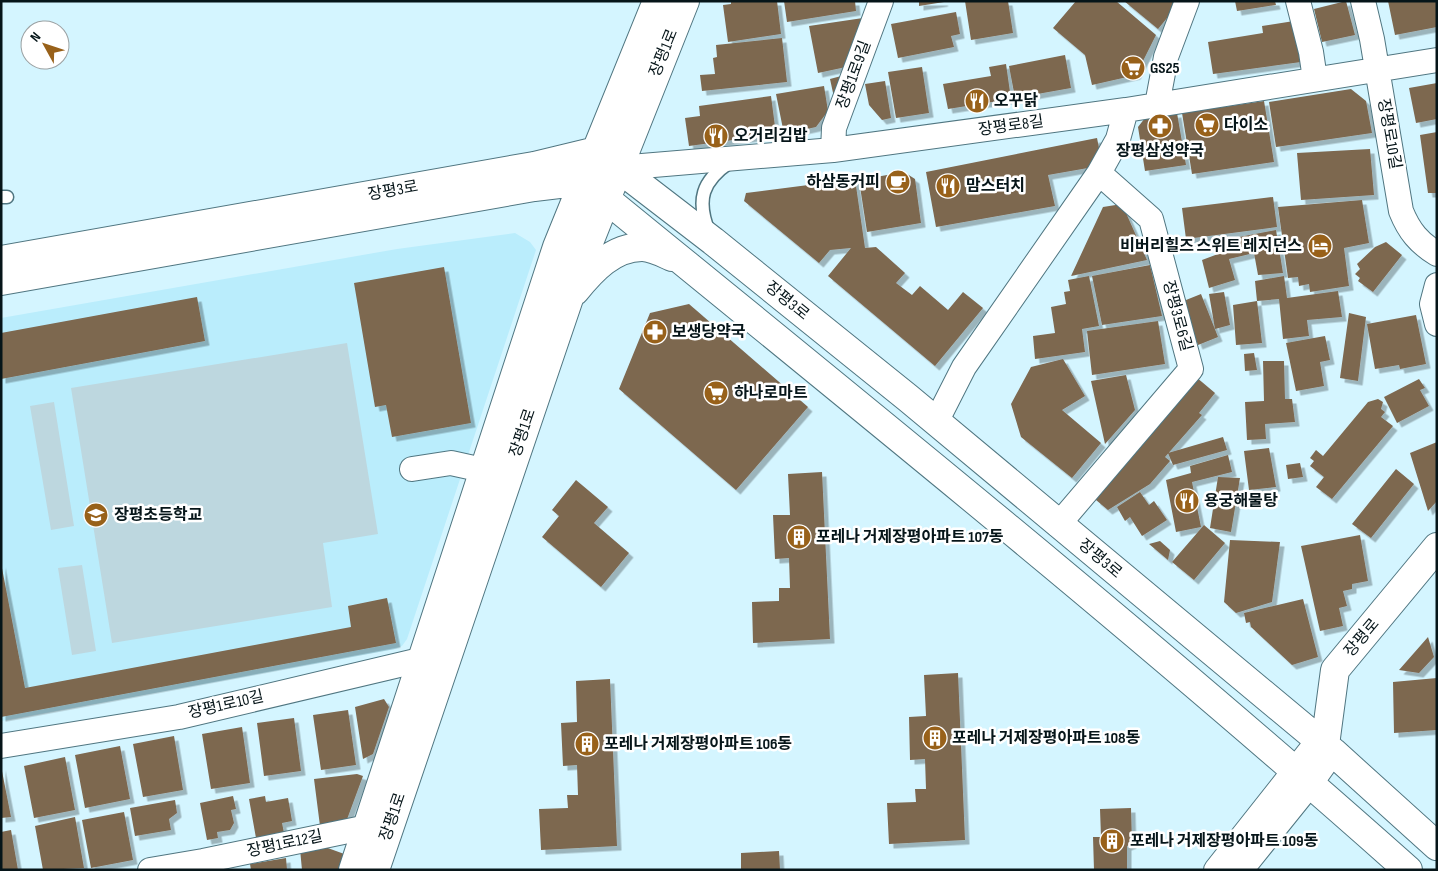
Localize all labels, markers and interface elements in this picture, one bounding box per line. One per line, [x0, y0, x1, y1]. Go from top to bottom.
north arrow [20, 20, 70, 70]
street label: 장평1로 [646, 26, 682, 80]
text: N [27, 29, 44, 45]
street label: 장평1로9길 [833, 38, 875, 112]
supermarket icon: GS25 [1120, 55, 1146, 81]
place label: GS25 [1150, 59, 1180, 78]
restaurant icon: 오꾸닭 [964, 88, 990, 114]
place label: 오꾸닭 [994, 92, 1038, 111]
street label: 장평로10길 [1373, 97, 1405, 171]
street label: 장평로8길 [977, 112, 1045, 140]
supermarket icon: 다이소 [1194, 112, 1220, 138]
pharmacy icon: 장평삼성약국 [1147, 113, 1173, 139]
place label: 다이소 [1224, 116, 1268, 135]
restaurant icon: 오거리김밥 [703, 123, 729, 149]
place label: 오거리김밥 [734, 127, 808, 146]
place label: 장평삼성약국 [1116, 142, 1204, 161]
cafe icon: 하삼동커피 [885, 169, 911, 195]
place label: 하삼동커피 [806, 173, 880, 192]
restaurant icon: 맘스터치 [935, 173, 961, 199]
street label: 장평3로 [366, 177, 420, 205]
place label: 맘스터치 [966, 177, 1025, 196]
hotel icon: 비버리힐즈 스위트 레지던스 [1307, 233, 1333, 259]
place label: 비버리힐즈 스위트 레지던스 [1120, 236, 1302, 256]
street label: 장평3로 [761, 278, 813, 325]
street label: 장평3로6길 [1158, 278, 1196, 354]
pharmacy icon: 보생당약국 [642, 319, 668, 345]
place label: 보생당약국 [672, 323, 746, 342]
supermarket icon: 하나로마트 [703, 380, 729, 406]
place label: 하나로마트 [734, 384, 808, 403]
street label: 장평1로 [506, 406, 540, 460]
restaurant icon: 용궁해물탕 [1174, 488, 1200, 514]
place label: 용궁해물탕 [1204, 492, 1278, 511]
school or university icon: 장평초등학교 [83, 502, 109, 528]
place label: 장평초등학교 [114, 505, 203, 525]
building icon: 포레나 거제장평아파트 107동 [786, 524, 812, 550]
place label: 포레나 거제장평아파트 107동 [816, 528, 1004, 547]
street label: 장평3로 [1074, 535, 1126, 583]
street label: 장평로 [1341, 615, 1384, 661]
street label: 장평1로10길 [186, 687, 266, 723]
building icon: 포레나 거제장평아파트 108동 [922, 725, 948, 751]
place label: 포레나 거제장평아파트 108동 [952, 729, 1140, 748]
building icon: 포레나 거제장평아파트 106동 [574, 731, 600, 757]
place label: 포레나 거제장평아파트 106동 [604, 735, 792, 754]
street label: 장평1로 [376, 790, 410, 844]
street label: 장평1로12길 [245, 827, 325, 861]
building icon: 포레나 거제장평아파트 109동 [1099, 828, 1125, 854]
place label: 포레나 거제장평아파트 109동 [1130, 832, 1318, 851]

